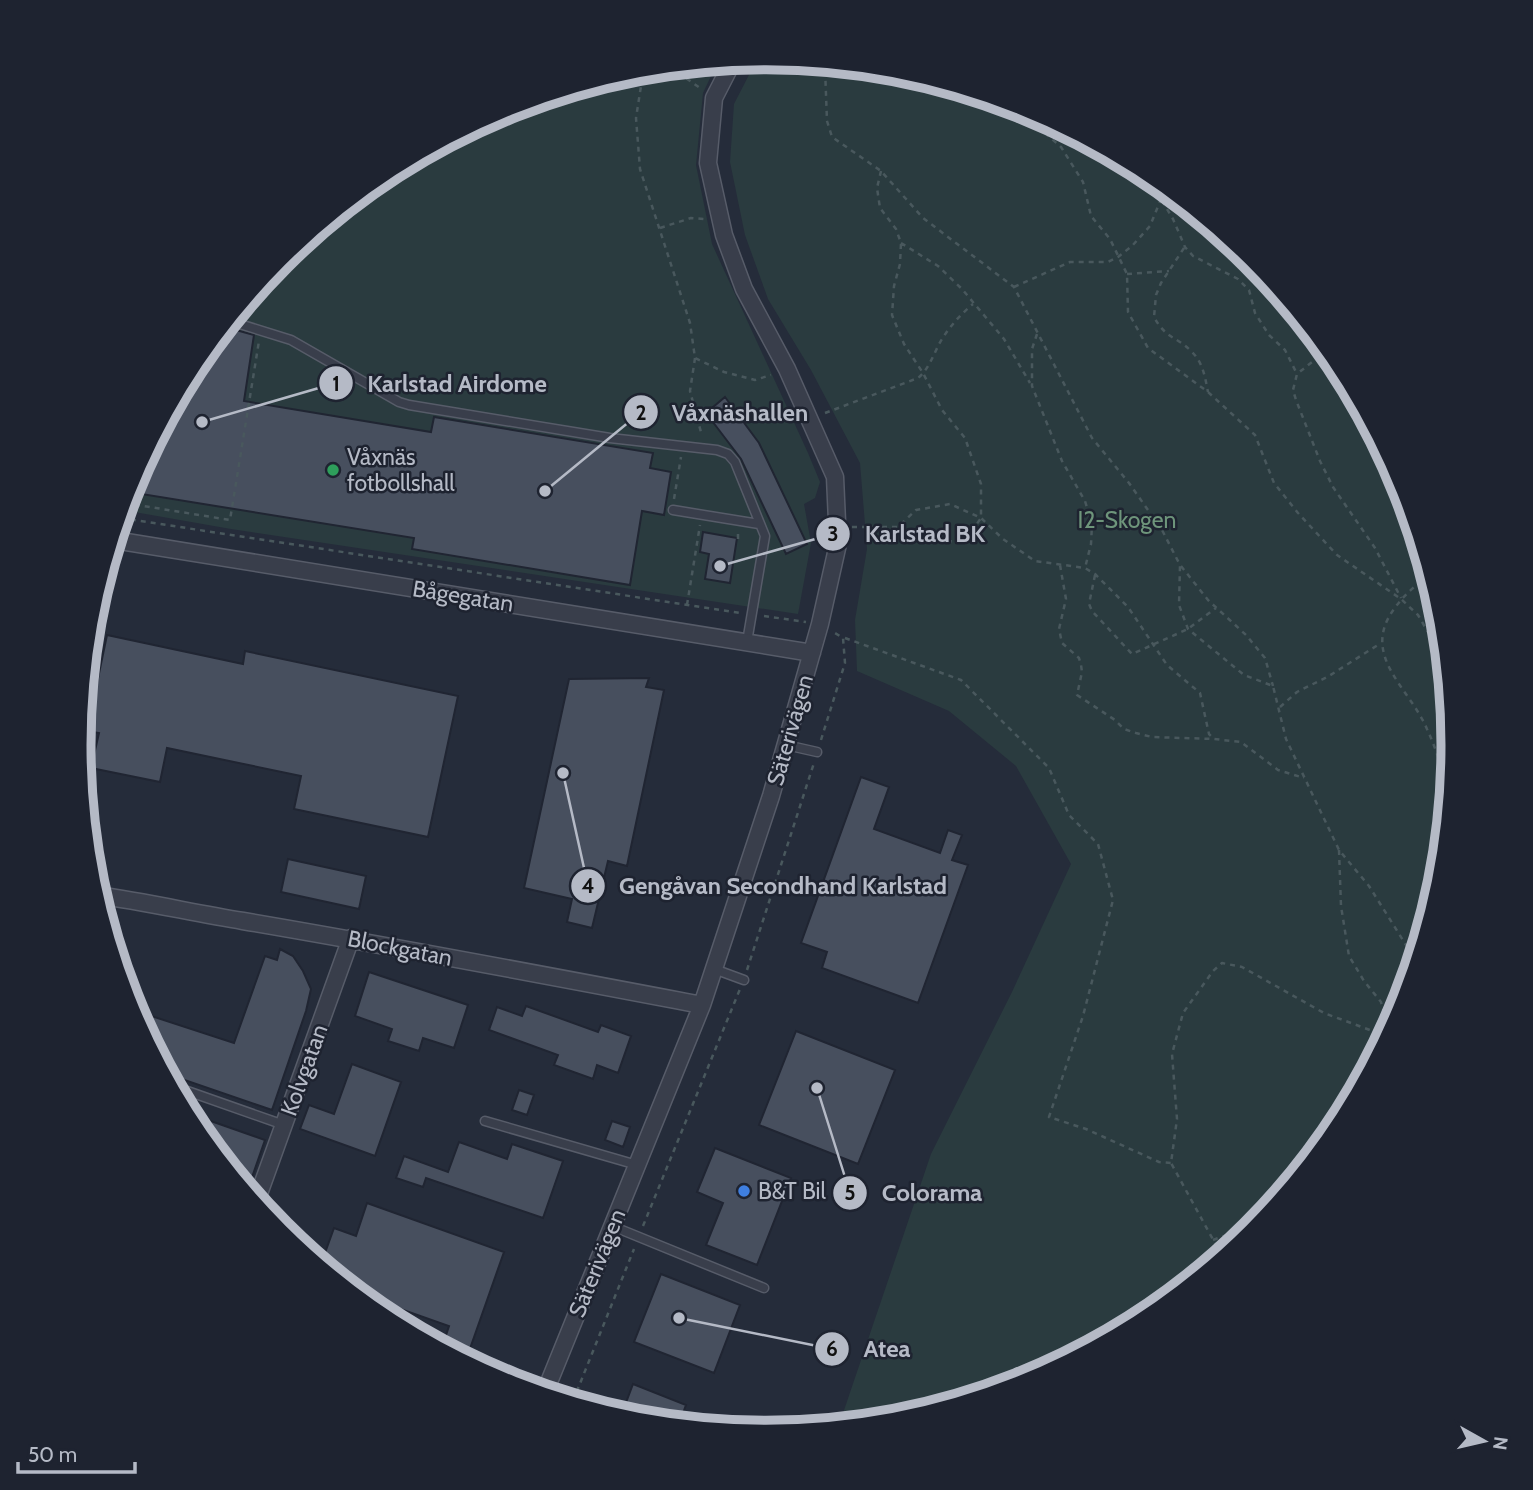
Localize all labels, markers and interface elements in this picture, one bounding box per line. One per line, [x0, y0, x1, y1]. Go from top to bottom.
callout: Karlstad Airdome [318, 361, 561, 406]
text: Karlstad Airdome [367, 369, 547, 398]
text: 1 [332, 371, 340, 396]
callout: Våxnäshallen [623, 390, 823, 435]
text: Våxnäshallen [672, 398, 808, 427]
text: 2 [635, 400, 647, 425]
place label: Våxnäs fotbollshall [347, 443, 455, 497]
marker: Våxnäs fotbollshall [325, 462, 341, 478]
park label: I2-Skogen [1078, 506, 1176, 534]
callout: Karlstad BK [815, 511, 999, 556]
text: Karlstad BK [865, 519, 985, 548]
text: 3 [827, 521, 839, 546]
street label: Bågegatan [410, 574, 516, 618]
street label: Säterivägen [761, 671, 819, 789]
callout: Gengåvan Secondhand Karlstad [570, 863, 961, 908]
text: Gengåvan Secondhand Karlstad [619, 871, 947, 900]
text: 4 [581, 873, 595, 898]
street label: Blockgatan [345, 924, 455, 972]
street label: Kolvgatan [275, 1020, 333, 1120]
callout: Colorama [832, 1171, 996, 1216]
place label: B&T Bil [758, 1177, 826, 1205]
text: Colorama [882, 1178, 982, 1207]
text: 5 [844, 1180, 856, 1205]
marker: B&T Bil [736, 1183, 752, 1199]
street label: Säterivägen [563, 1205, 631, 1321]
callout: Atea [815, 1326, 925, 1371]
text: Atea [863, 1334, 911, 1363]
text: 6 [826, 1336, 838, 1361]
north arrow [1449, 1406, 1519, 1476]
scale bar [18, 1430, 135, 1474]
text: N [1488, 1435, 1513, 1452]
text: 50 m [28, 1442, 77, 1467]

